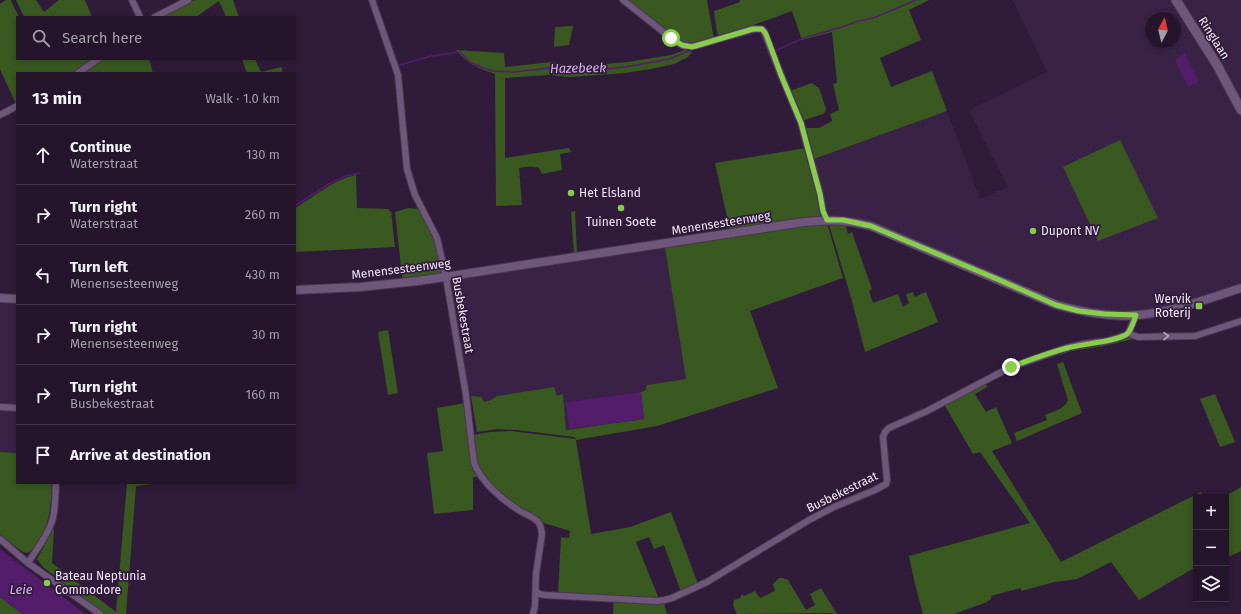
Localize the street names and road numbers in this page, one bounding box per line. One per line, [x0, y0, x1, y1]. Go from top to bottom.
street label: Ringlaan [1196, 14, 1232, 62]
street label: Menensesteenweg [671, 208, 772, 238]
street label: Menensesteenweg [351, 256, 452, 282]
street label: Busbekestraat [449, 276, 477, 355]
street label: Busbekestraat [804, 468, 881, 515]

